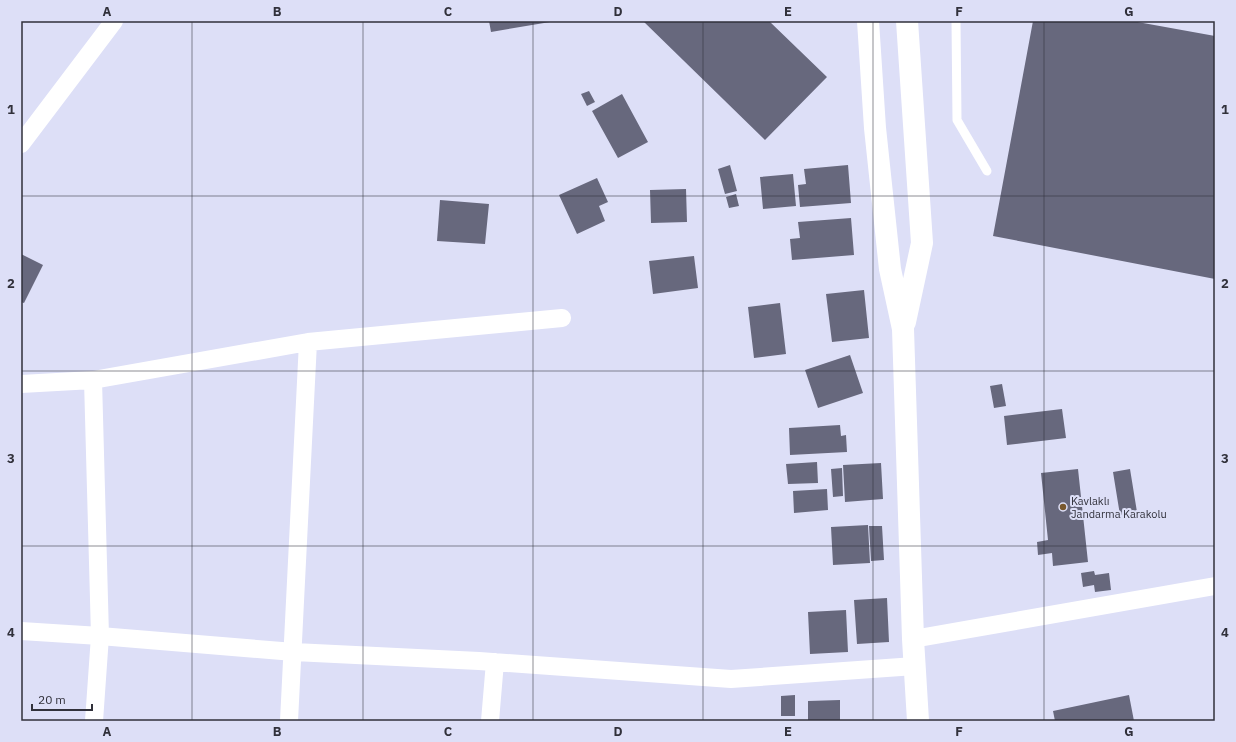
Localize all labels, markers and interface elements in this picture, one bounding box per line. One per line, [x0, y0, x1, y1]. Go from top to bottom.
text: A [103, 3, 112, 20]
text: B [273, 3, 282, 20]
text: C [444, 3, 453, 20]
text: D [613, 3, 623, 20]
text: E [784, 3, 792, 20]
text: F [955, 3, 963, 20]
text: G [1124, 3, 1134, 20]
text: 1 [7, 101, 15, 118]
text: 1 [1221, 101, 1229, 118]
text: 2 [7, 275, 15, 292]
text: 2 [1221, 275, 1229, 292]
text: 3 [7, 450, 15, 467]
text: 3 [1221, 450, 1229, 467]
place label: Kavlaklı Jandarma Karakolu [1071, 494, 1167, 521]
marker: Kavlaklı Jandarma Karakolu [1058, 502, 1068, 512]
text: 4 [7, 624, 15, 641]
text: 4 [1221, 624, 1229, 641]
scale bar [32, 686, 92, 712]
text: 20 m [38, 692, 66, 707]
text: A [103, 723, 112, 740]
text: B [273, 723, 282, 740]
text: C [444, 723, 453, 740]
text: D [613, 723, 623, 740]
text: E [784, 723, 792, 740]
text: F [955, 723, 963, 740]
text: G [1124, 723, 1134, 740]

